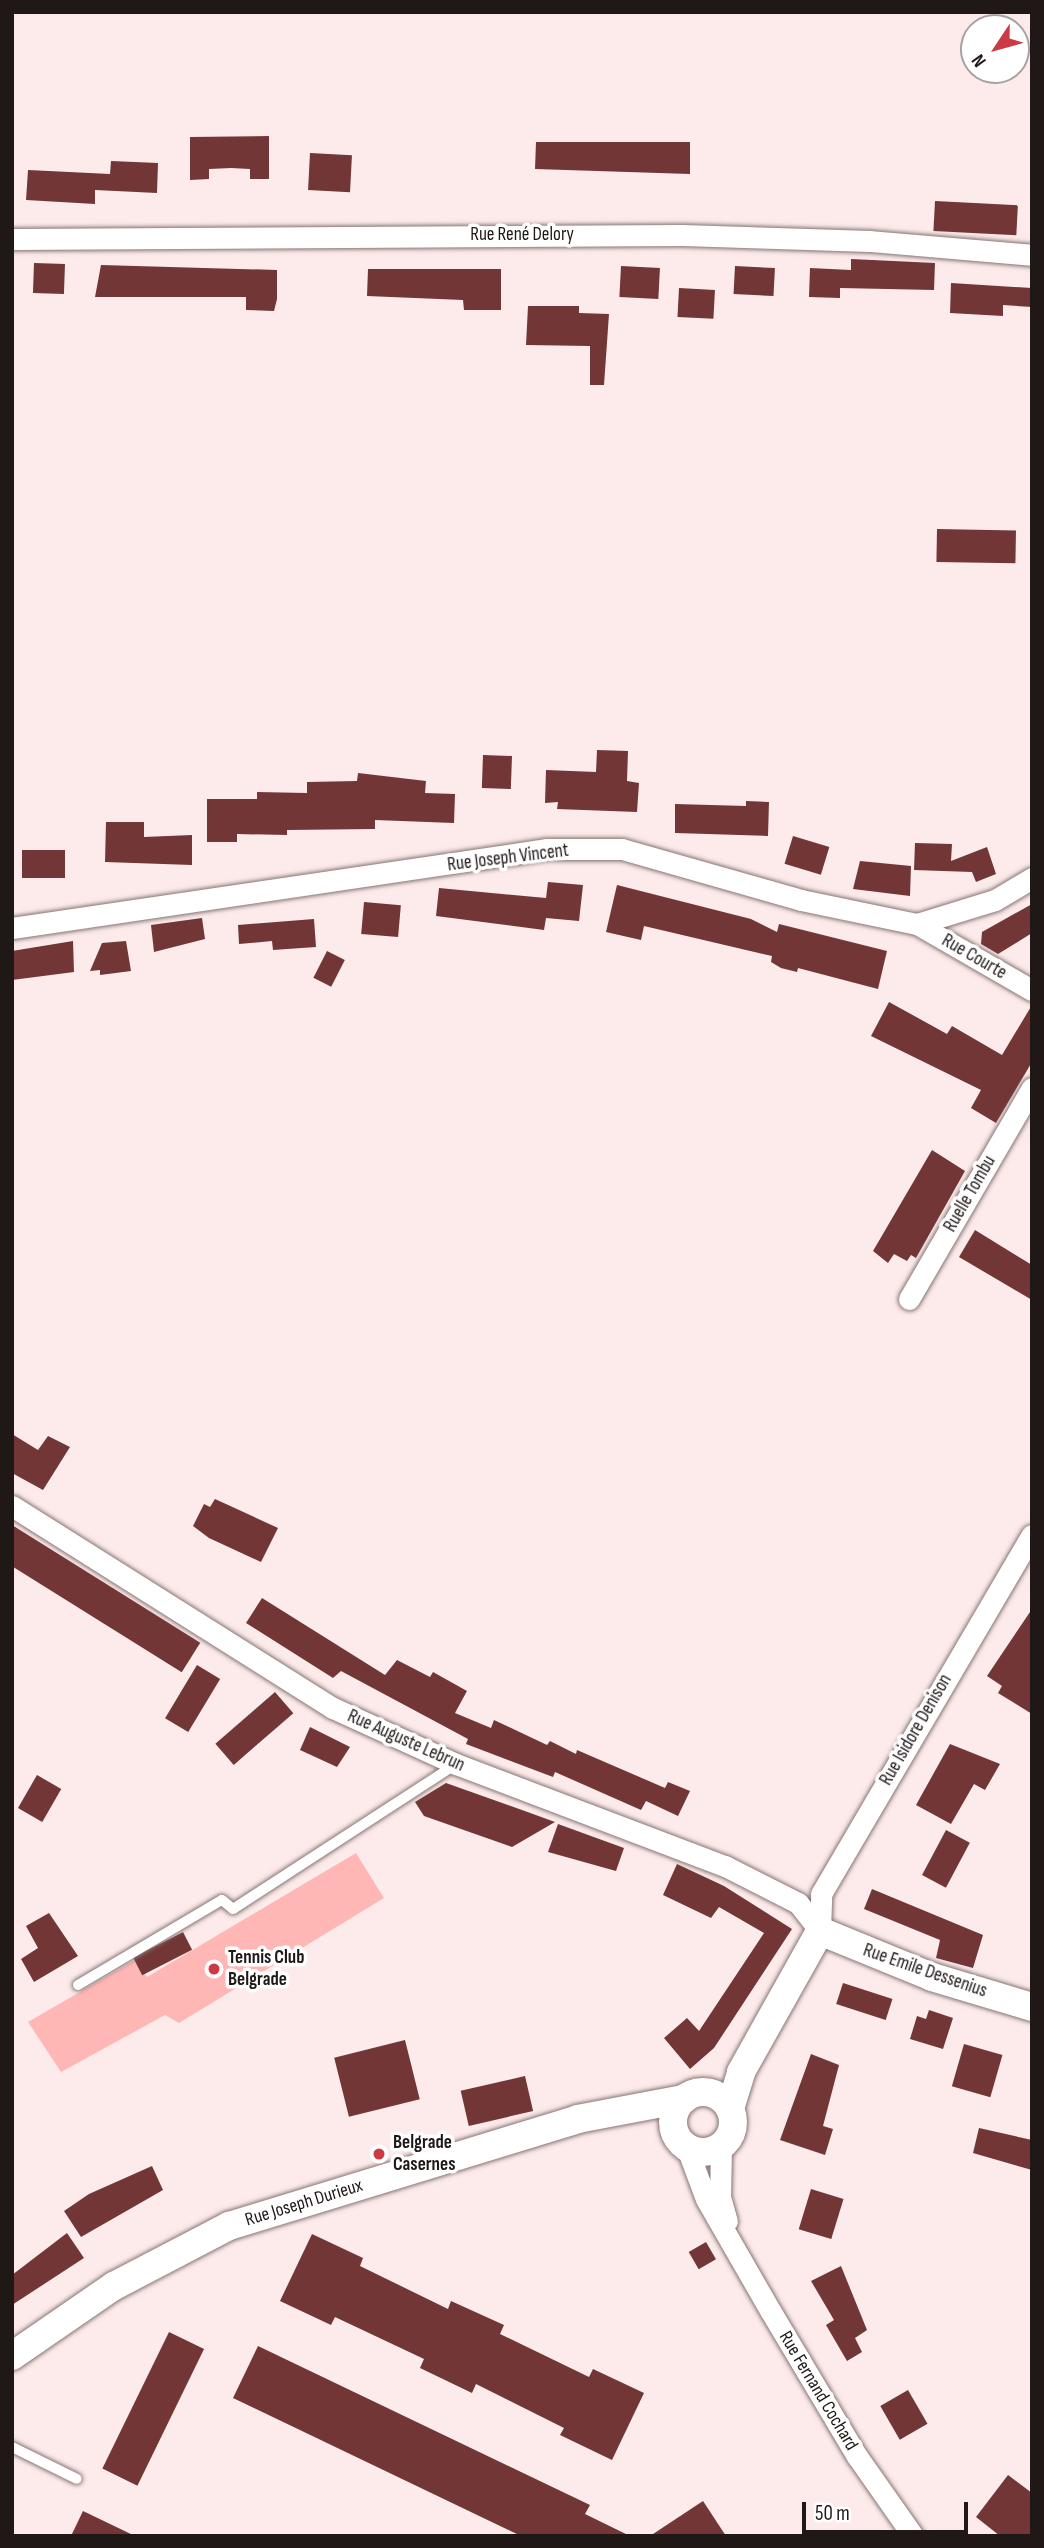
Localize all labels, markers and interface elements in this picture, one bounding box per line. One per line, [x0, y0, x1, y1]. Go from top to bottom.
north arrow [960, 14, 1030, 84]
text: N [967, 50, 992, 71]
street label: Rue René Delory [470, 224, 574, 246]
street label: Rue Joseph Vincent [446, 839, 570, 877]
street label: Rue Courte [937, 929, 1011, 985]
street label: Ruelle Tombu [939, 1152, 1001, 1236]
street label: Rue Isidore Denison [875, 1670, 957, 1790]
street label: Rue Auguste Lebrun [344, 1705, 468, 1777]
street label: Rue Emile Dessenius [860, 1939, 990, 2003]
place label: Tennis Club Belgrade [228, 1947, 304, 1991]
marker: Tennis Club Belgrade [206, 1961, 222, 1977]
place label: Belgrade Casernes [393, 2132, 455, 2176]
marker: Belgrade Casernes [371, 2146, 387, 2162]
street label: Rue Joseph Durieux [243, 2174, 365, 2232]
street label: Rue Fernand Cochard [773, 2327, 863, 2455]
scale bar [806, 2488, 972, 2532]
text: 50 m [815, 2501, 850, 2526]

